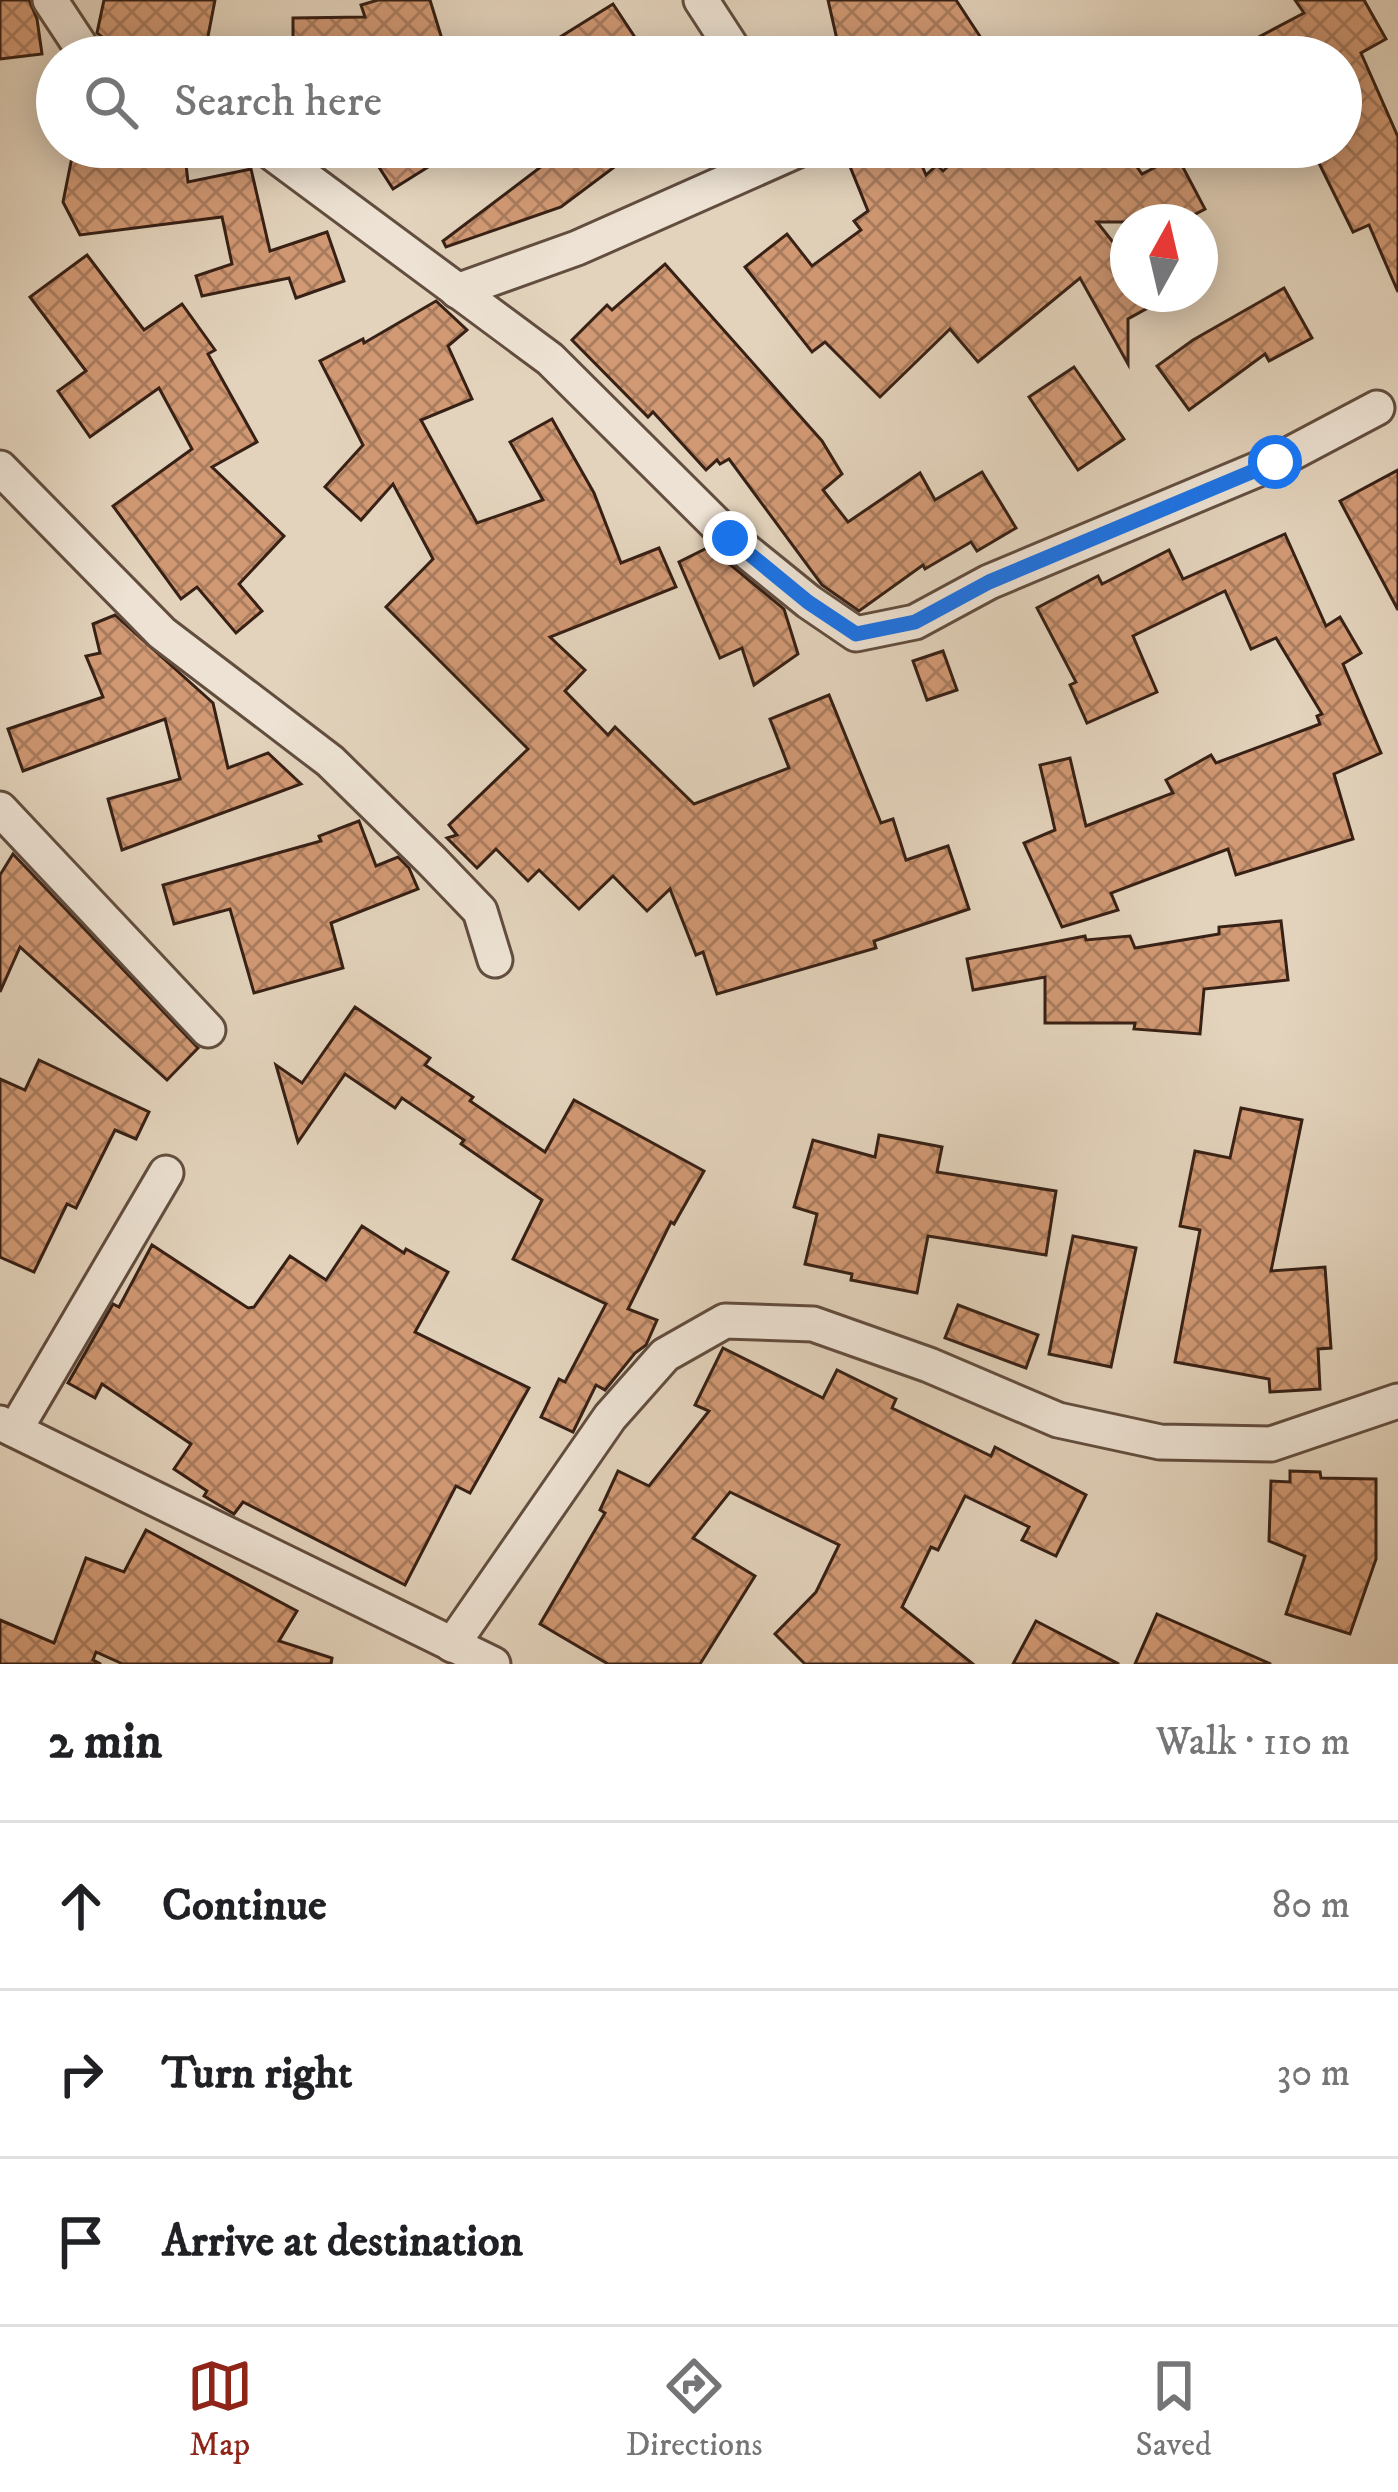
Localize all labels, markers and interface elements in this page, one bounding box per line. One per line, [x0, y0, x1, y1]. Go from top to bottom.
search box [36, 36, 1362, 168]
icon: search [78, 69, 144, 135]
text: Search here [174, 74, 382, 130]
north arrow [1110, 204, 1218, 312]
route start [1248, 435, 1302, 489]
route end [703, 511, 757, 565]
text: 2 min [48, 1710, 162, 1774]
text: Walk · 110 m [1156, 1718, 1350, 1767]
icon: ahead [48, 1873, 114, 1939]
text: Continue [162, 1878, 327, 1934]
text: 80 m [1272, 1881, 1350, 1930]
icon: right [48, 2041, 114, 2107]
text: Turn right [162, 2046, 352, 2102]
text: 30 m [1277, 2049, 1350, 2098]
icon: arrive [48, 2209, 114, 2275]
text: Arrive at destination [162, 2214, 523, 2270]
tab: Map [187, 2353, 253, 2466]
tab: Directions [626, 2353, 762, 2466]
tab: Saved [1136, 2353, 1211, 2466]

